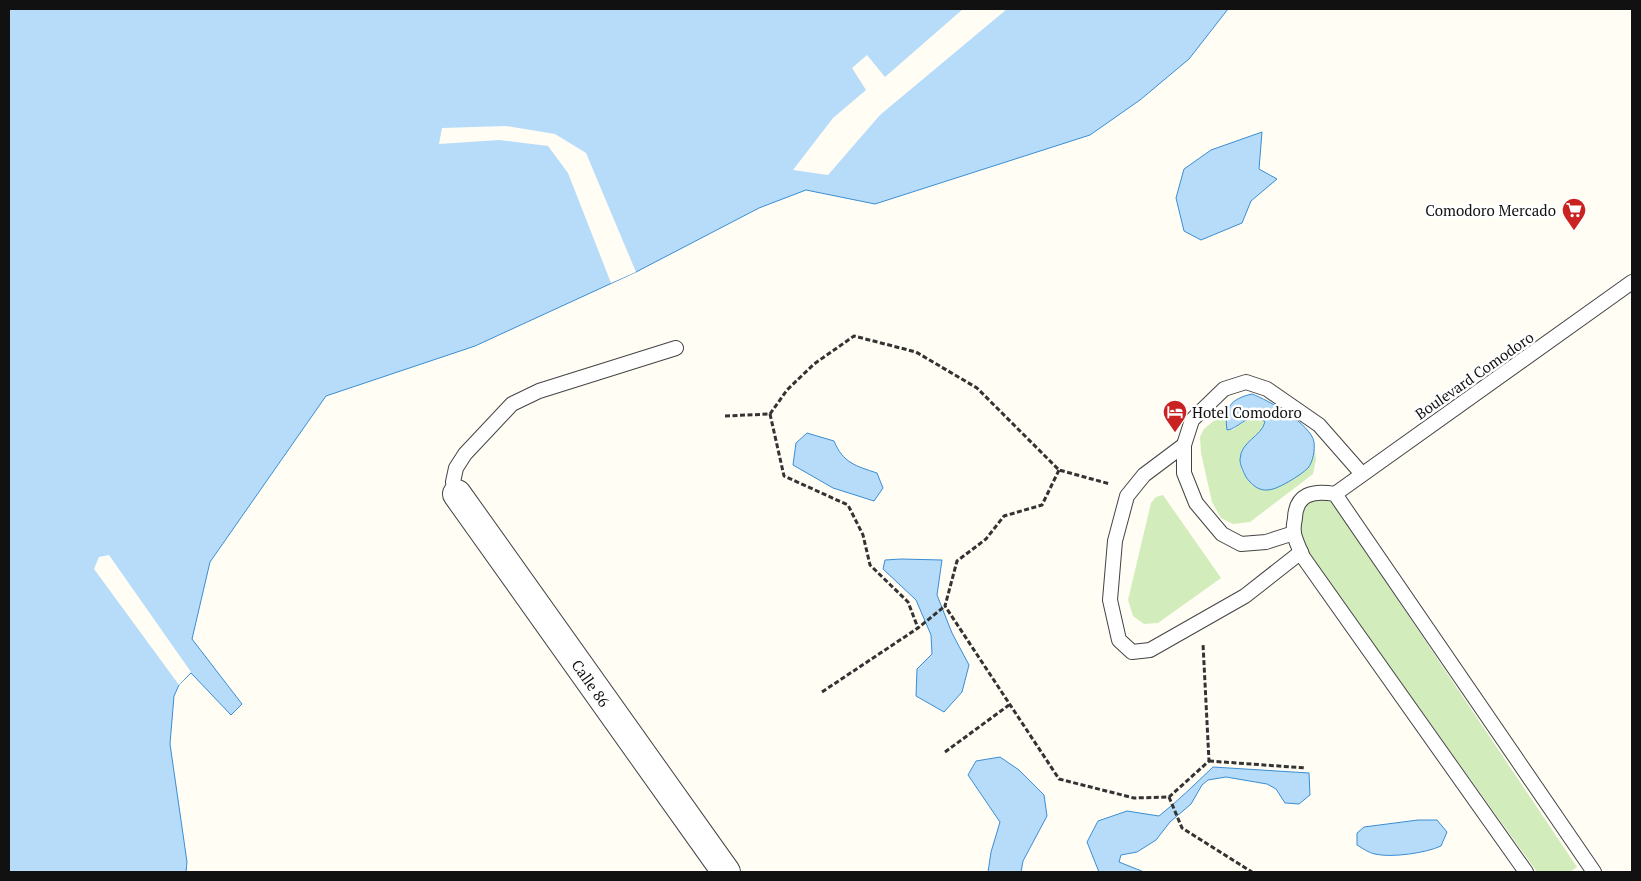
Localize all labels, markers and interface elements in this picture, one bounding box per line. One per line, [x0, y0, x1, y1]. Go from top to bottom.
supermarket icon: Comodoro Mercado [1561, 197, 1587, 231]
place label: Comodoro Mercado [1425, 200, 1556, 220]
street label: Boulevard Comodoro [1411, 327, 1537, 423]
hotel icon: Hotel Comodoro [1162, 399, 1188, 433]
place label: Hotel Comodoro [1192, 402, 1302, 422]
street label: Calle 86 [567, 655, 615, 711]

